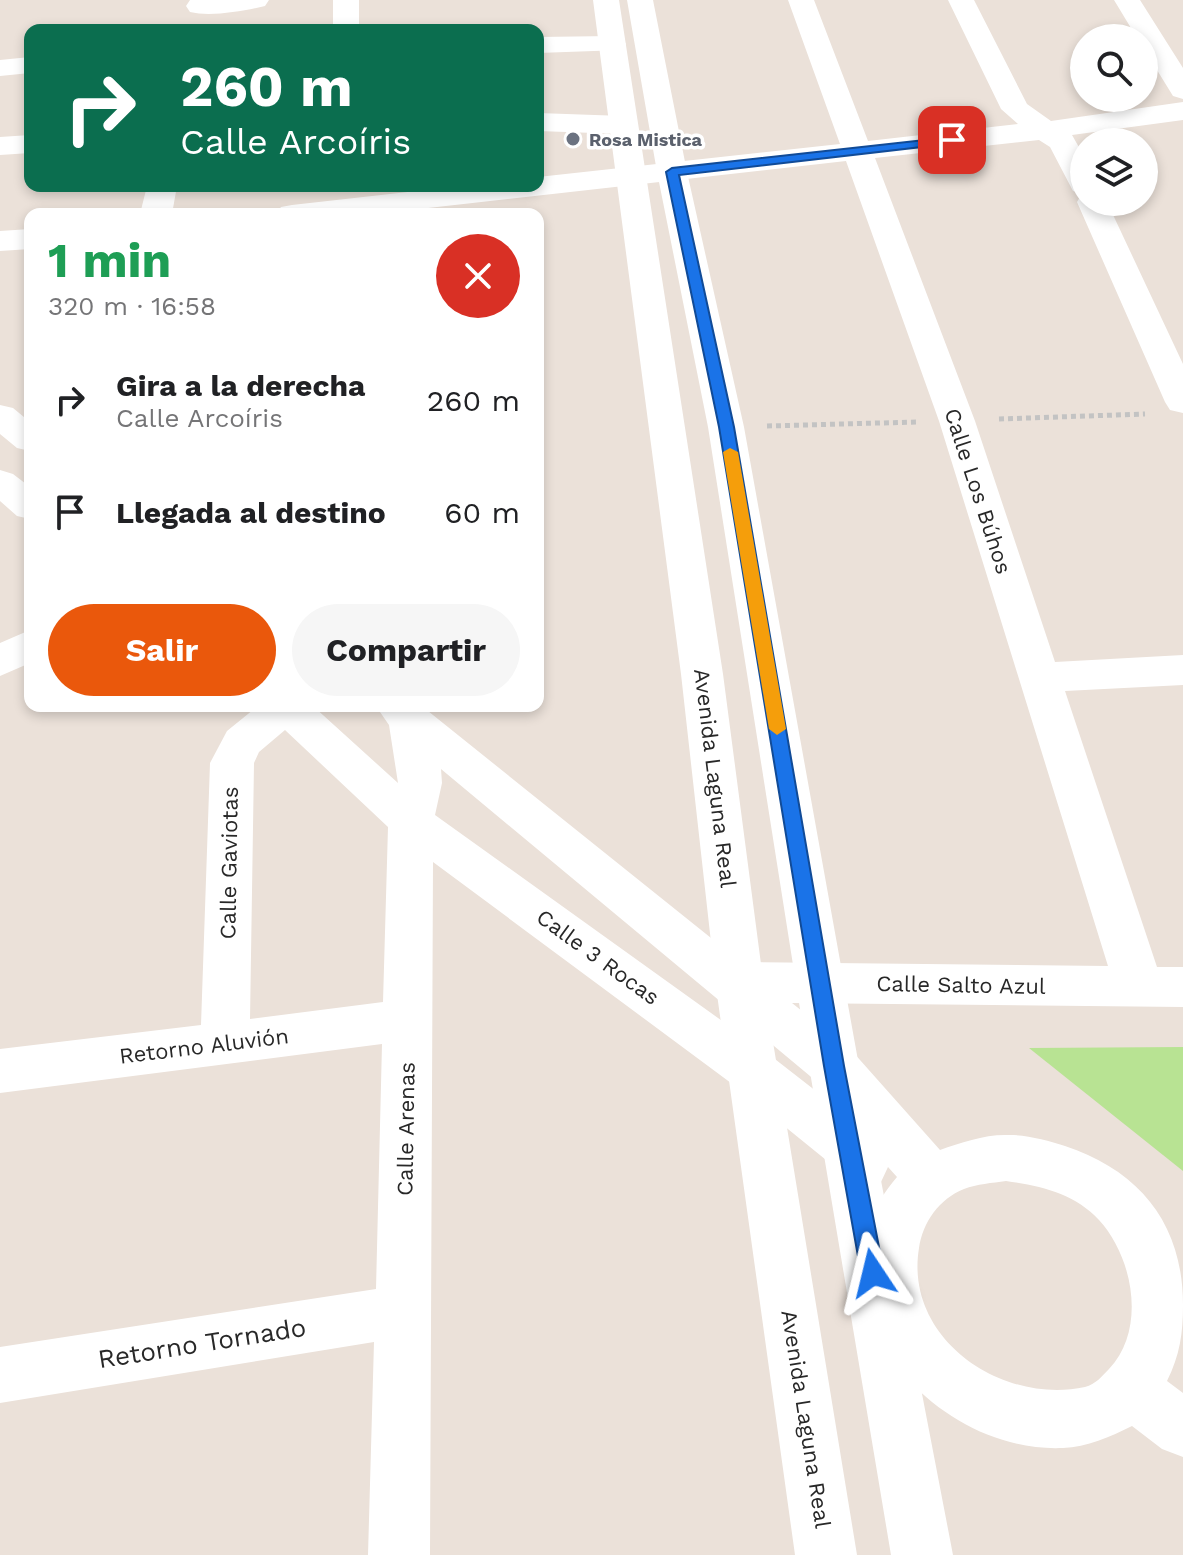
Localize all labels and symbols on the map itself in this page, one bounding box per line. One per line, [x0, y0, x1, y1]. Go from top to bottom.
pin [918, 106, 986, 174]
place label: Rosa Mistica [589, 129, 703, 150]
marker: Rosa Mistica [564, 130, 582, 148]
street label: Calle Los Búhos [939, 405, 1017, 577]
street label: Avenida Laguna Real [689, 667, 741, 889]
street label: Calle Gaviotas [215, 786, 243, 940]
street label: Calle 3 Rocas [532, 904, 664, 1010]
street label: Calle Salto Azul [876, 971, 1046, 999]
street label: Retorno Aluvión [118, 1023, 290, 1069]
street label: Calle Arenas [392, 1062, 420, 1196]
position arrow [831, 1231, 915, 1315]
street label: Avenida Laguna Real [776, 1308, 836, 1530]
street label: Retorno Tornado [96, 1312, 308, 1374]

